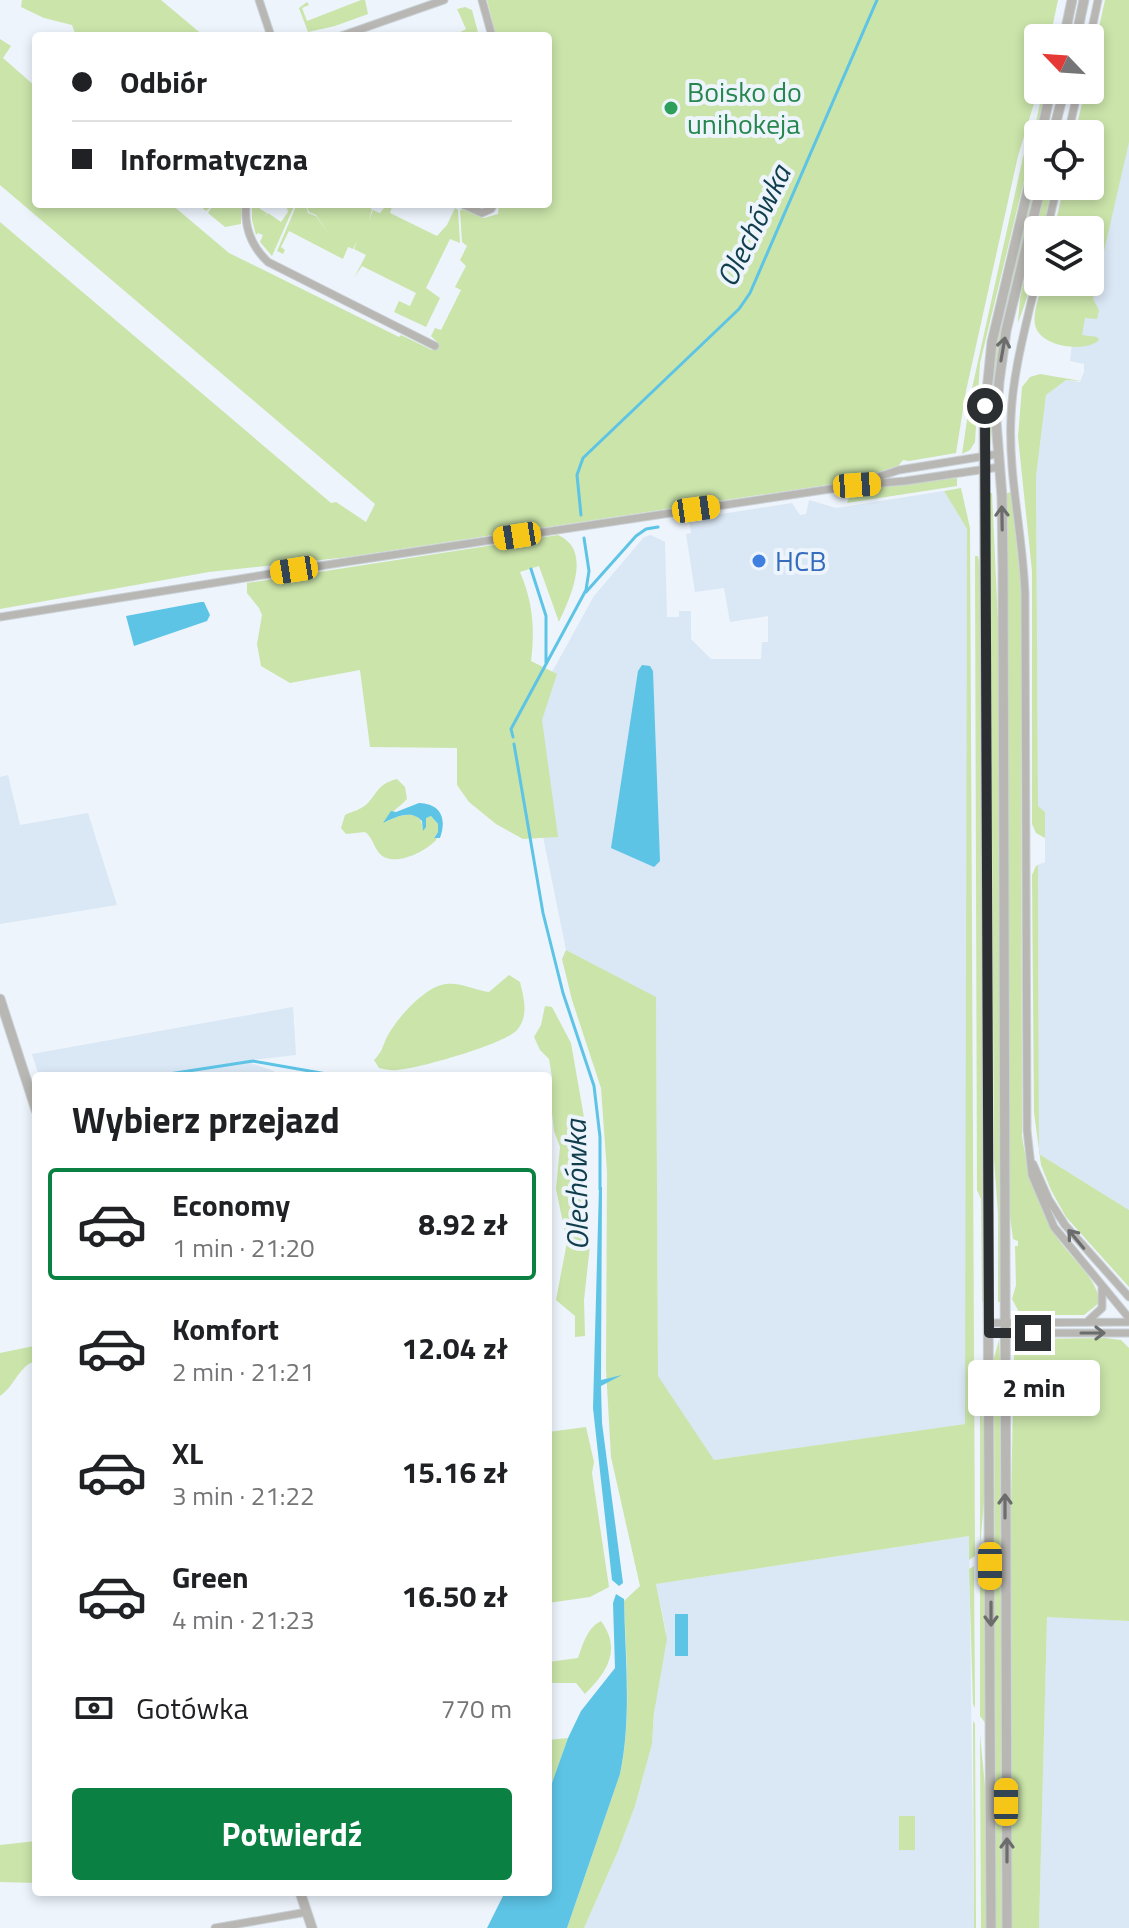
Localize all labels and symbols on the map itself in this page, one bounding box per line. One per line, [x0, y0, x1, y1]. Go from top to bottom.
north arrow [1024, 24, 1104, 104]
place label: Boisko do unihokeja [687, 70, 802, 145]
marker: Boisko do unihokeja [662, 99, 680, 117]
water label: Olechówka [704, 155, 803, 294]
one-way arrow [997, 337, 1012, 362]
route start [967, 388, 1003, 424]
car [832, 471, 882, 499]
car [671, 494, 721, 524]
one-way arrow [994, 505, 1010, 532]
car [491, 520, 543, 552]
place label: HCB [775, 539, 826, 582]
marker: HCB [750, 552, 768, 570]
car [268, 554, 320, 586]
water label: Olechówka [552, 1117, 600, 1251]
one-way arrow [1067, 1230, 1085, 1250]
route end [1015, 1315, 1051, 1351]
one-way arrow [1079, 1325, 1106, 1341]
callout: 2 min [967, 1361, 1099, 1417]
one-way arrow [997, 1493, 1013, 1520]
car [978, 1542, 1002, 1590]
one-way arrow [983, 1600, 998, 1627]
car [994, 1778, 1018, 1826]
one-way arrow [999, 1837, 1015, 1864]

